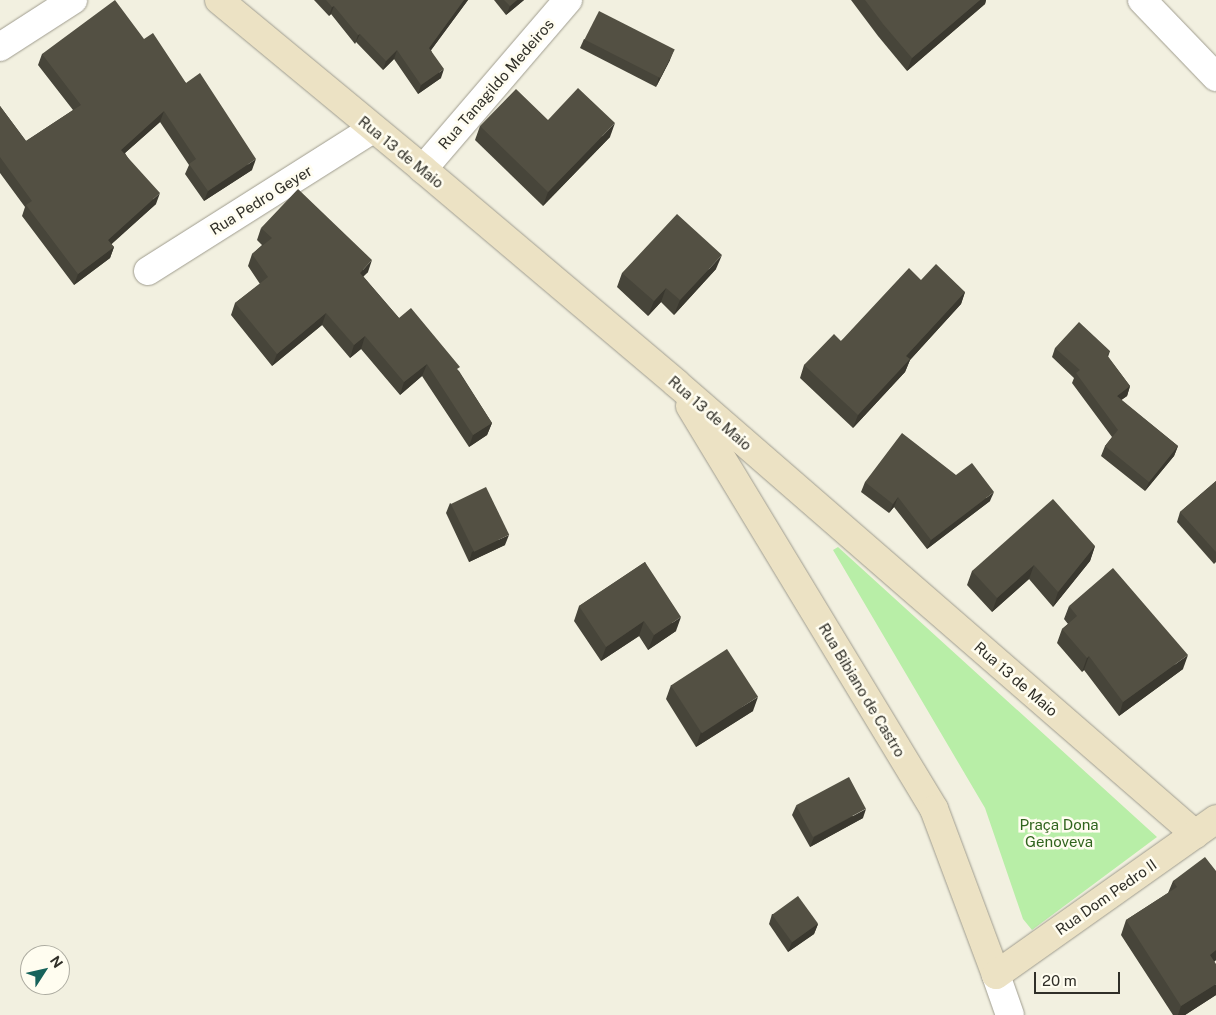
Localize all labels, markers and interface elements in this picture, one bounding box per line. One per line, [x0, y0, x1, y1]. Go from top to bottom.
street label: Rua Tanagildo Medeiros [434, 15, 558, 153]
street label: Rua 13 de Maio [355, 112, 447, 192]
street label: Rua Pedro Geyer [207, 161, 315, 239]
street label: Rua 13 de Maio [665, 372, 755, 454]
street label: Rua Bibiano de Castro [815, 620, 909, 760]
street label: Rua 13 de Maio [971, 638, 1061, 720]
park label: Praça Dona Genoveva [1019, 815, 1099, 850]
street label: Rua Dom Pedro II [1052, 855, 1160, 939]
north arrow [20, 945, 70, 995]
text: N [47, 953, 66, 971]
scale bar [1036, 962, 1122, 994]
text: 20 m [1042, 972, 1077, 989]

